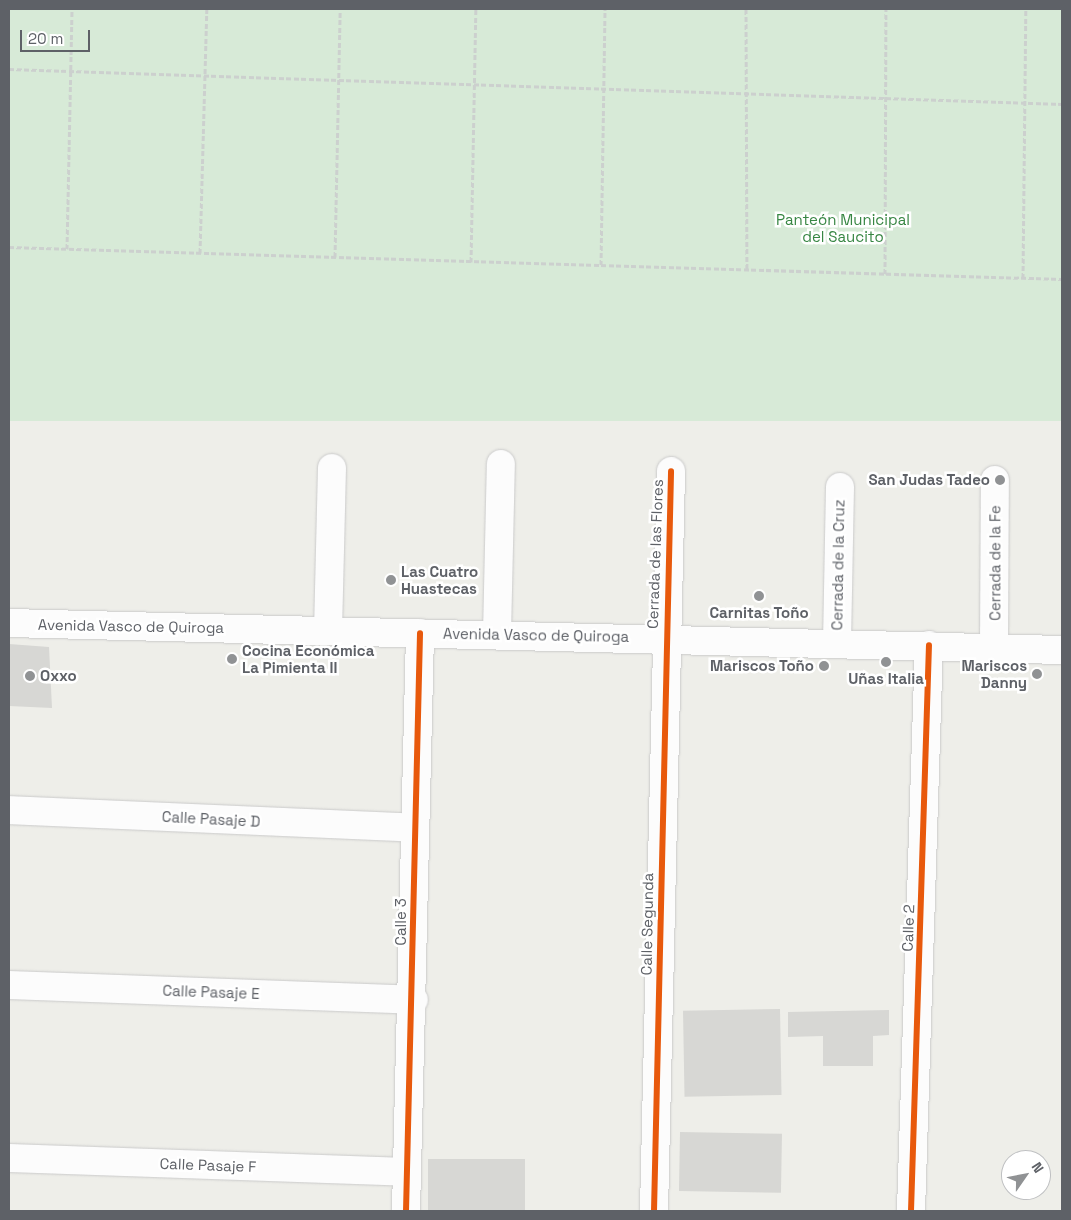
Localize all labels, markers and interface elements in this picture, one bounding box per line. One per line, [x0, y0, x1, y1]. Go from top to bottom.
scale bar [22, 20, 92, 52]
text: 20 m [28, 29, 63, 48]
park label: Panteón Municipal del Saucito [776, 210, 910, 245]
place label: San Judas Tadeo [868, 471, 990, 489]
marker: San Judas Tadeo [994, 474, 1006, 486]
street label: Cerrada de las Flores [643, 479, 667, 629]
street label: Cerrada de la Cruz [828, 499, 848, 631]
street label: Cerrada de la Fe [986, 505, 1004, 621]
place label: Las Cuatro Huastecas [401, 562, 478, 597]
marker: Las Cuatro Huastecas [385, 574, 397, 586]
marker: Carnitas Toño [753, 590, 765, 602]
place label: Carnitas Toño [709, 604, 809, 622]
street label: Avenida Vasco de Quiroga [38, 615, 224, 637]
street label: Avenida Vasco de Quiroga [443, 624, 629, 646]
place label: Cocina Económica La Pimienta II [242, 641, 374, 676]
marker: Cocina Económica La Pimienta II [226, 653, 238, 665]
marker: Uñas Italia [880, 656, 892, 668]
place label: Mariscos Danny [961, 656, 1027, 691]
place label: Mariscos Toño [710, 657, 814, 675]
marker: Mariscos Toño [818, 660, 830, 672]
place label: Oxxo [40, 667, 77, 685]
marker: Mariscos Danny [1031, 668, 1043, 680]
marker: Oxxo [24, 670, 36, 682]
place label: Uñas Italia [848, 670, 924, 688]
street label: Calle Pasaje D [161, 807, 261, 831]
street label: Calle Segunda [637, 872, 657, 976]
street label: Calle 3 [392, 898, 410, 946]
street label: Calle 2 [898, 904, 918, 952]
street label: Calle Pasaje E [162, 981, 260, 1003]
north arrow [1001, 1150, 1051, 1200]
street label: Calle Pasaje F [159, 1154, 257, 1176]
text: N [1028, 1159, 1048, 1176]

